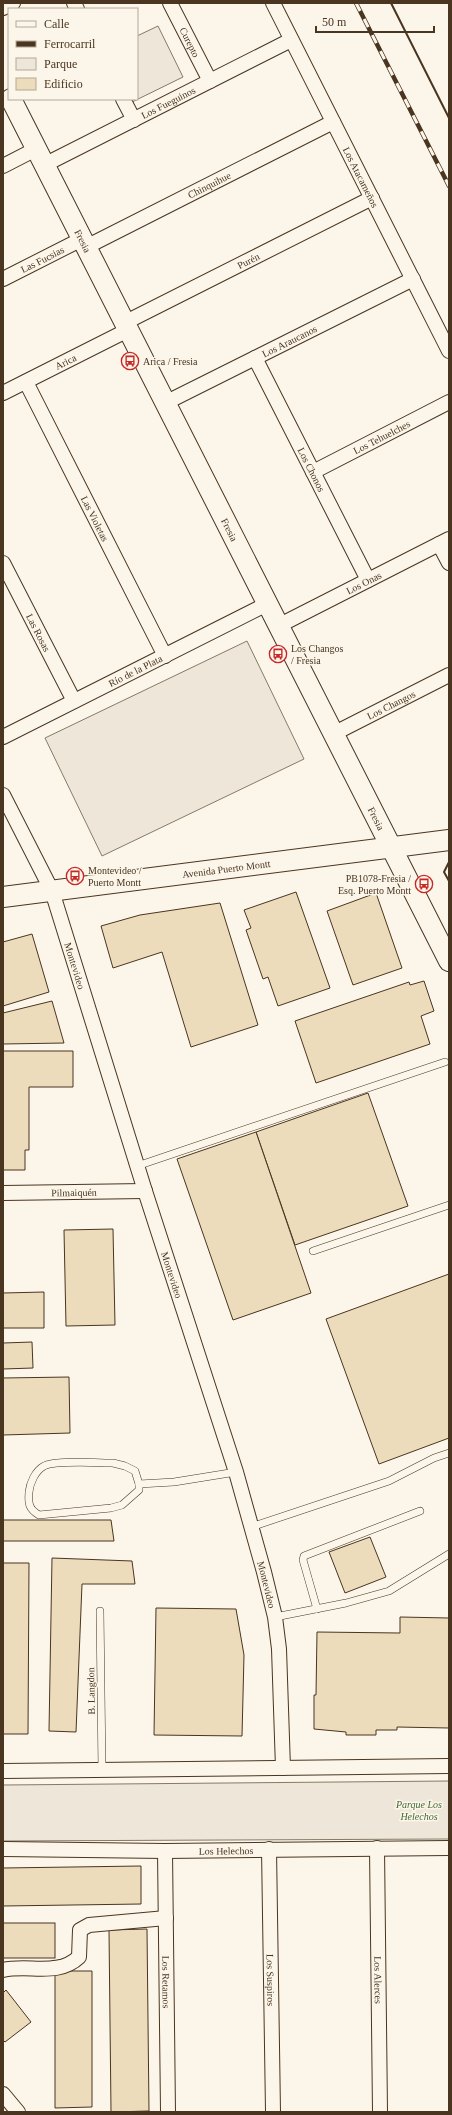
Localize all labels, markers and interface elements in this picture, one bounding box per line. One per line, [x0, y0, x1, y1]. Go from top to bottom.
legend [8, 8, 138, 100]
scale bar [316, 8, 434, 34]
text: 50 m [322, 15, 347, 29]
text: Calle [44, 17, 69, 31]
street label: Curepto [178, 25, 202, 59]
text: Ferrocarril [44, 37, 96, 51]
text: Parque [44, 57, 77, 71]
text: Edificio [44, 77, 83, 91]
street label: Los Fueguinos [139, 84, 197, 121]
street label: Los Atacameños [341, 145, 381, 209]
street label: Chinquihue [186, 169, 233, 200]
street label: Fresia [73, 227, 94, 255]
street label: Las Fucsias [19, 244, 66, 275]
street label: Purén [235, 250, 261, 271]
street label: Los Araucanos [260, 323, 319, 359]
street label: Arica [53, 351, 78, 371]
bus stop icon: Arica / Fresia [120, 351, 140, 371]
place label: Arica / Fresia [143, 356, 198, 367]
street label: Los Tehuelches [351, 418, 412, 456]
street label: Los Chonos [296, 445, 328, 493]
street label: Las Violetas [79, 494, 111, 543]
street label: Fresia [219, 516, 240, 544]
street label: Los Onas [344, 569, 383, 596]
street label: Las Rosas [24, 612, 53, 653]
place label: Los Changos / Fresia [291, 643, 344, 666]
bus stop icon: Los Changos / Fresia [268, 644, 288, 664]
street label: Río de la Plata [107, 652, 164, 689]
street label: Los Changos [365, 688, 417, 721]
street label: Fresia [366, 805, 387, 832]
street label: Avenida Puerto Montt [181, 857, 271, 880]
place label: Montevideo / Puerto Montt [88, 865, 142, 888]
bus stop icon: Montevideo / Puerto Montt [65, 866, 85, 886]
place label: PB1078-Fresia / Esq. Puerto Montt [338, 873, 411, 896]
bus stop icon: PB1078-Fresia / Esq. Puerto Montt [414, 874, 434, 894]
street label: Montevideo [63, 941, 88, 990]
street label: Pilmaiquén [51, 1186, 97, 1198]
street label: Montevideo [159, 1250, 185, 1300]
street label: Montevideo [256, 1560, 278, 1609]
street label: B. Langdon [85, 1667, 97, 1715]
park label: Parque Los Helechos [395, 1799, 442, 1822]
street label: Los Helechos [199, 1845, 254, 1856]
street label: Los Suspiros [265, 1954, 277, 2006]
street label: Los Retamos [161, 1956, 172, 2008]
street label: Los Alerces [373, 1956, 384, 2004]

